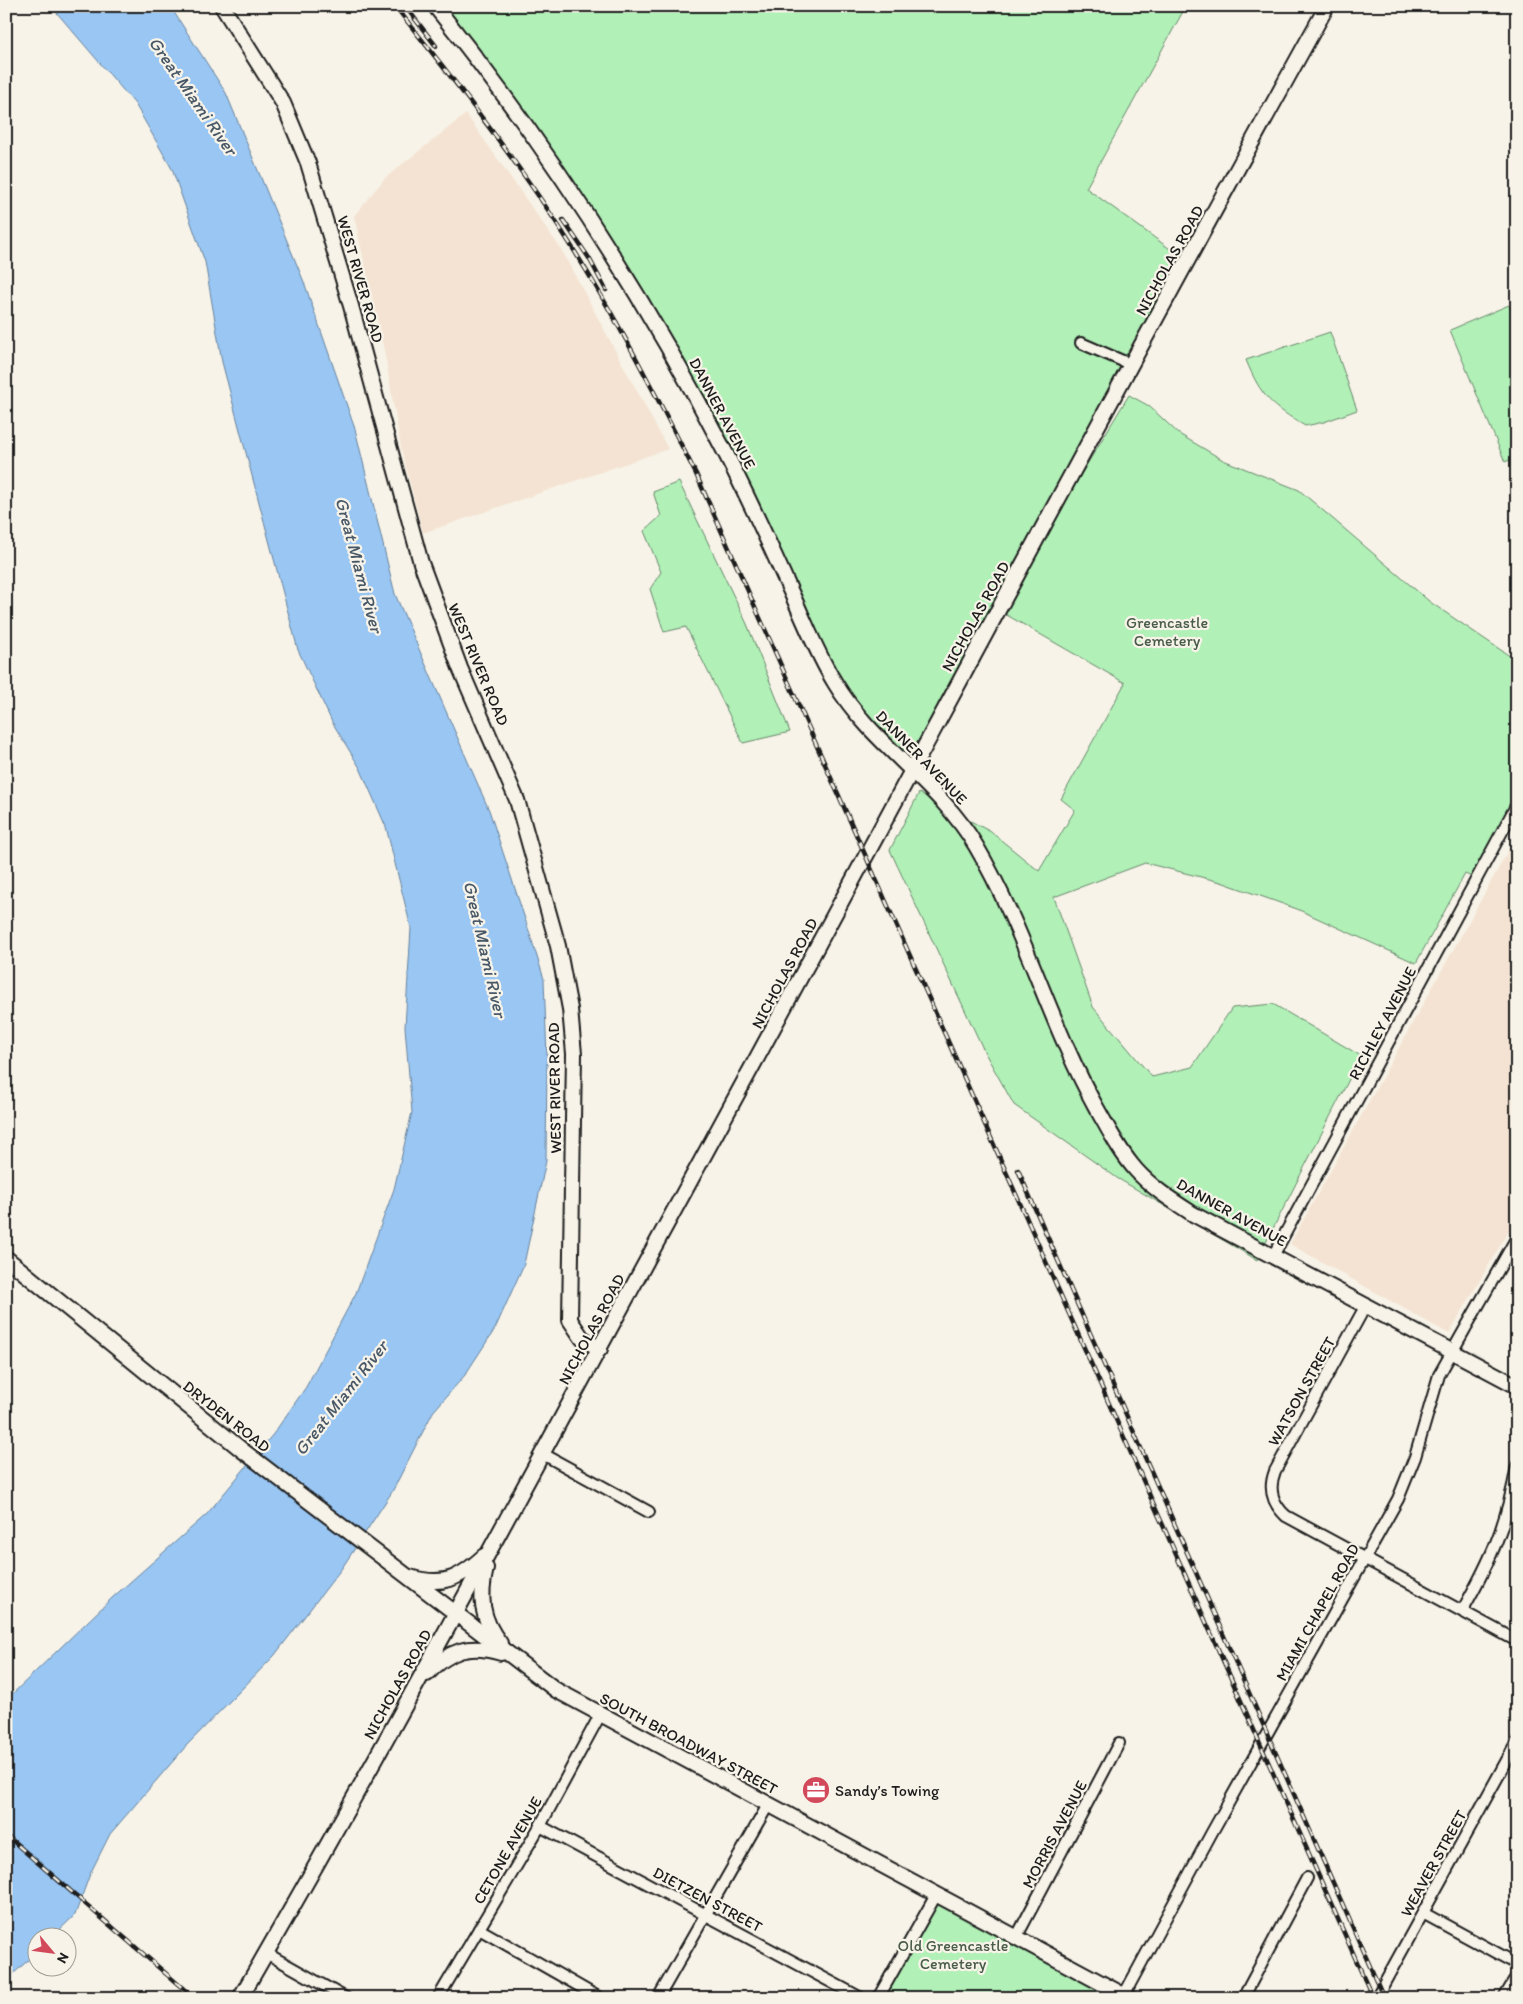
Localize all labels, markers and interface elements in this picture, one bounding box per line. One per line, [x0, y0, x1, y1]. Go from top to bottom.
water label: Great Miami River [144, 33, 243, 161]
street label: NICHOLAS ROAD [1131, 202, 1208, 319]
street label: WEST RIVER ROAD [333, 213, 388, 345]
street label: DANNER AVENUE [685, 354, 760, 472]
water label: Great Miami River [330, 495, 388, 637]
street label: NICHOLAS ROAD [937, 558, 1014, 675]
street label: WEST RIVER ROAD [444, 600, 513, 728]
park label: Greencastle Cemetery [1126, 613, 1208, 650]
street label: DANNER AVENUE [872, 706, 971, 808]
water label: Great Miami River [459, 879, 512, 1022]
street label: NICHOLAS ROAD [747, 914, 822, 1032]
street label: RICHLEY AVENUE [1345, 963, 1420, 1083]
street label: WEST RIVER ROAD [544, 1022, 565, 1154]
street label: DANNER AVENUE [1173, 1174, 1290, 1251]
street label: NICHOLAS ROAD [554, 1270, 629, 1388]
street label: WATSON STREET [1264, 1333, 1339, 1449]
water label: Great Miami River [289, 1335, 394, 1460]
street label: DRYDEN ROAD [179, 1376, 274, 1457]
street label: MIAMI CHAPEL ROAD [1272, 1540, 1363, 1684]
street label: NICHOLAS ROAD [359, 1626, 436, 1743]
street label: SOUTH BROADWAY STREET [597, 1688, 781, 1798]
office icon: Sandy’s Towing [801, 1775, 831, 1805]
street label: MORRIS AVENUE [1018, 1777, 1091, 1891]
place label: Sandy’s Towing [835, 1781, 940, 1800]
street label: CETONE AVENUE [469, 1793, 546, 1907]
street label: WEAVER STREET [1396, 1807, 1471, 1920]
street label: DIETZEN STREET [650, 1863, 766, 1936]
north arrow [28, 1926, 78, 1976]
park label: Old Greencastle Cemetery [898, 1936, 1008, 1973]
text: N [53, 1950, 73, 1966]

